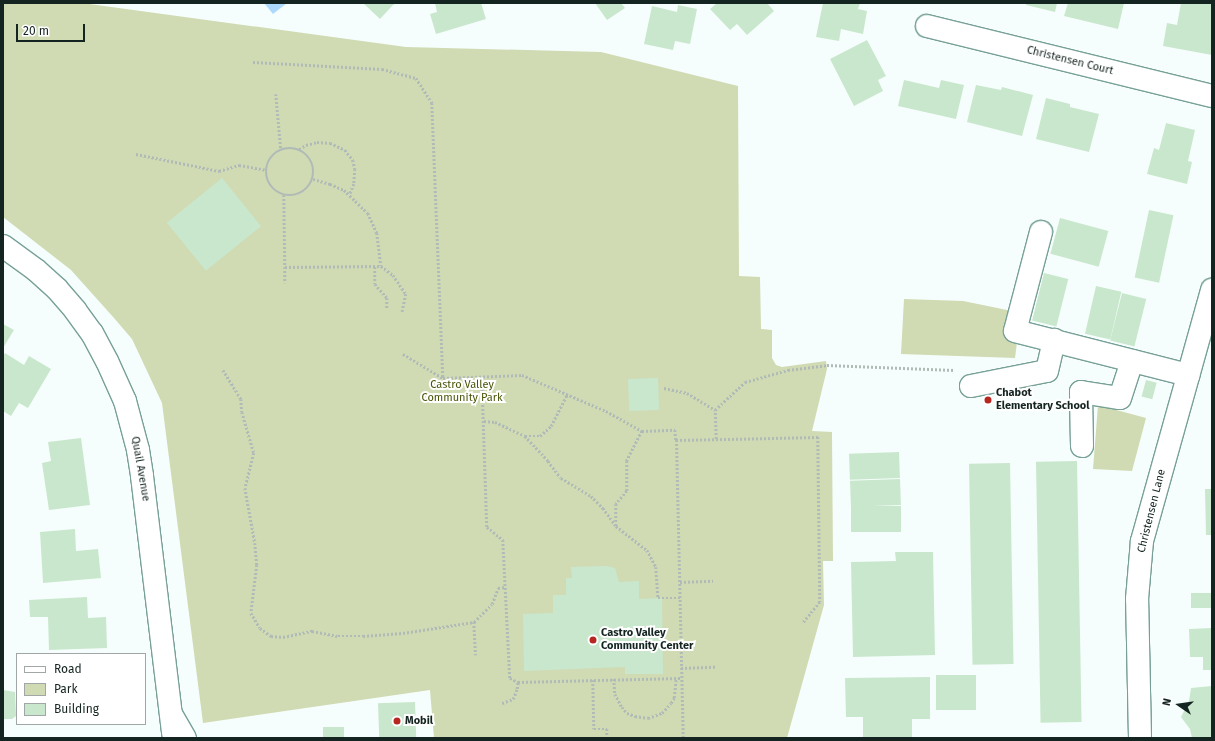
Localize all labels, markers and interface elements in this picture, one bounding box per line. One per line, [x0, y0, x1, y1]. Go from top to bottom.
scale bar [18, 16, 87, 42]
text: 20 m [23, 24, 49, 38]
street label: Christensen Court [1025, 44, 1115, 78]
park label: Castro Valley Community Park [421, 379, 503, 405]
place label: Chabot Elementary School [996, 387, 1090, 413]
marker: Chabot Elementary School [983, 395, 993, 405]
street label: Quail Avenue [128, 435, 152, 503]
street label: Christensen Lane [1135, 468, 1169, 554]
place label: Castro Valley Community Center [601, 627, 693, 653]
marker: Castro Valley Community Center [588, 635, 598, 645]
legend [16, 653, 146, 725]
text: Road [54, 662, 82, 676]
text: Park [54, 682, 78, 696]
north arrow [1159, 685, 1199, 725]
text: N [1160, 697, 1174, 707]
text: Building [54, 702, 99, 716]
place label: Mobil [405, 714, 433, 728]
marker: Mobil [392, 716, 402, 726]

